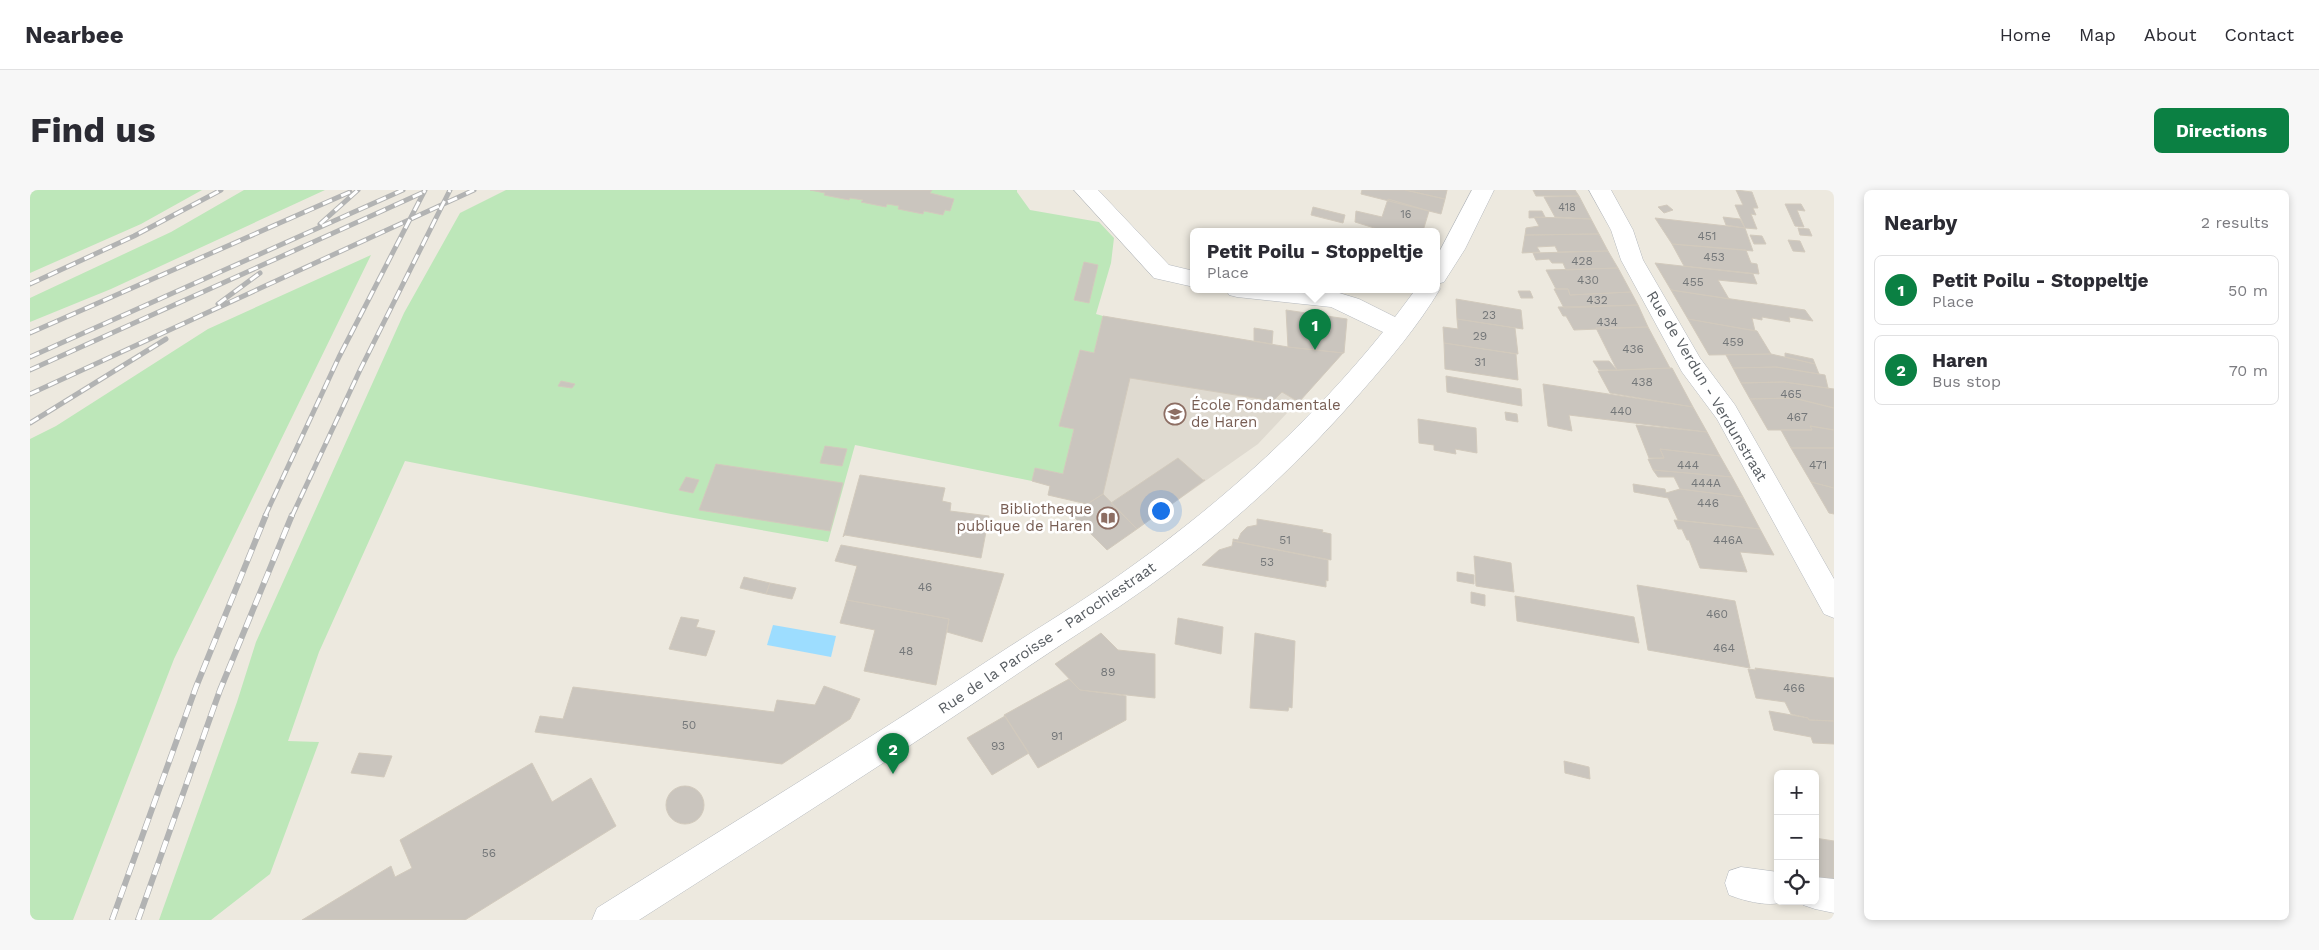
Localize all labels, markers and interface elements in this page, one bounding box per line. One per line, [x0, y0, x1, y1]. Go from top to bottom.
text: Nearbee [25, 21, 124, 49]
text: Home [2000, 24, 2051, 45]
text: Map [2079, 24, 2116, 45]
text: About [2144, 24, 2196, 45]
text: Contact [2224, 24, 2294, 45]
button: Directions [2154, 108, 2289, 153]
text: Find us [30, 109, 156, 151]
house number: 418 [1558, 201, 1576, 214]
house number: 16 [1401, 208, 1412, 221]
text: Nearby [1884, 210, 1957, 235]
text: 2 results [2201, 213, 2269, 232]
popup [1190, 228, 1440, 293]
house number: 451 [1698, 229, 1717, 243]
text: Petit Poilu - Stoppeltje [1207, 240, 1423, 263]
house number: 453 [1703, 250, 1725, 264]
house number: 428 [1571, 254, 1593, 268]
text: Place [1207, 263, 1249, 282]
text: Petit Poilu - Stoppeltje [1932, 269, 2149, 292]
house number: 430 [1577, 273, 1599, 287]
house number: 455 [1682, 275, 1704, 289]
text: 1 [1898, 281, 1904, 300]
text: 50 m [2228, 281, 2268, 300]
street label: Rue de Verdun - Verdunstraat [1643, 288, 1771, 485]
text: Place [1932, 292, 1974, 311]
house number: 432 [1586, 293, 1608, 307]
house number: 23 [1482, 308, 1496, 322]
pin: 1 [1299, 309, 1331, 350]
house number: 434 [1596, 315, 1618, 329]
house number: 29 [1473, 329, 1487, 343]
house number: 459 [1722, 335, 1744, 349]
house number: 436 [1622, 342, 1644, 356]
text: Haren [1932, 349, 1988, 372]
house number: 31 [1474, 355, 1486, 369]
text: 2 [1896, 361, 1906, 380]
text: 70 m [2229, 361, 2268, 380]
text: Bus stop [1932, 372, 2001, 391]
house number: 438 [1631, 375, 1653, 389]
house number: 465 [1780, 387, 1802, 401]
place label: École Fondamentale de Haren [1191, 396, 1341, 431]
school or university icon: École Fondamentale de Haren [1163, 402, 1187, 426]
house number: 440 [1610, 404, 1632, 418]
house number: 467 [1786, 410, 1808, 424]
house number: 444 [1677, 458, 1699, 472]
house number: 471 [1809, 458, 1827, 472]
house number: 444A [1691, 476, 1721, 490]
house number: 446 [1697, 496, 1719, 510]
your location [1148, 498, 1174, 524]
place label: Bibliotheque publique de Haren [957, 500, 1092, 535]
library icon: Bibliotheque publique de Haren [1096, 506, 1120, 530]
house number: 51 [1279, 533, 1291, 547]
house number: 446A [1713, 533, 1743, 547]
house number: 53 [1260, 555, 1274, 569]
street label: Rue de la Paroisse - Parochiestraat [935, 558, 1160, 718]
house number: 46 [918, 580, 932, 594]
house number: 460 [1706, 607, 1728, 621]
house number: 464 [1713, 641, 1735, 655]
house number: 48 [899, 644, 913, 658]
house number: 89 [1101, 665, 1115, 679]
house number: 466 [1783, 681, 1805, 695]
house number: 50 [682, 718, 696, 732]
house number: 91 [1051, 729, 1063, 743]
pin: 2 [877, 733, 909, 774]
house number: 93 [991, 739, 1005, 753]
map controls [1774, 770, 1819, 905]
button: + [1774, 770, 1819, 815]
button: − [1774, 815, 1819, 860]
house number: 56 [482, 846, 496, 860]
button: locate [1774, 860, 1819, 905]

